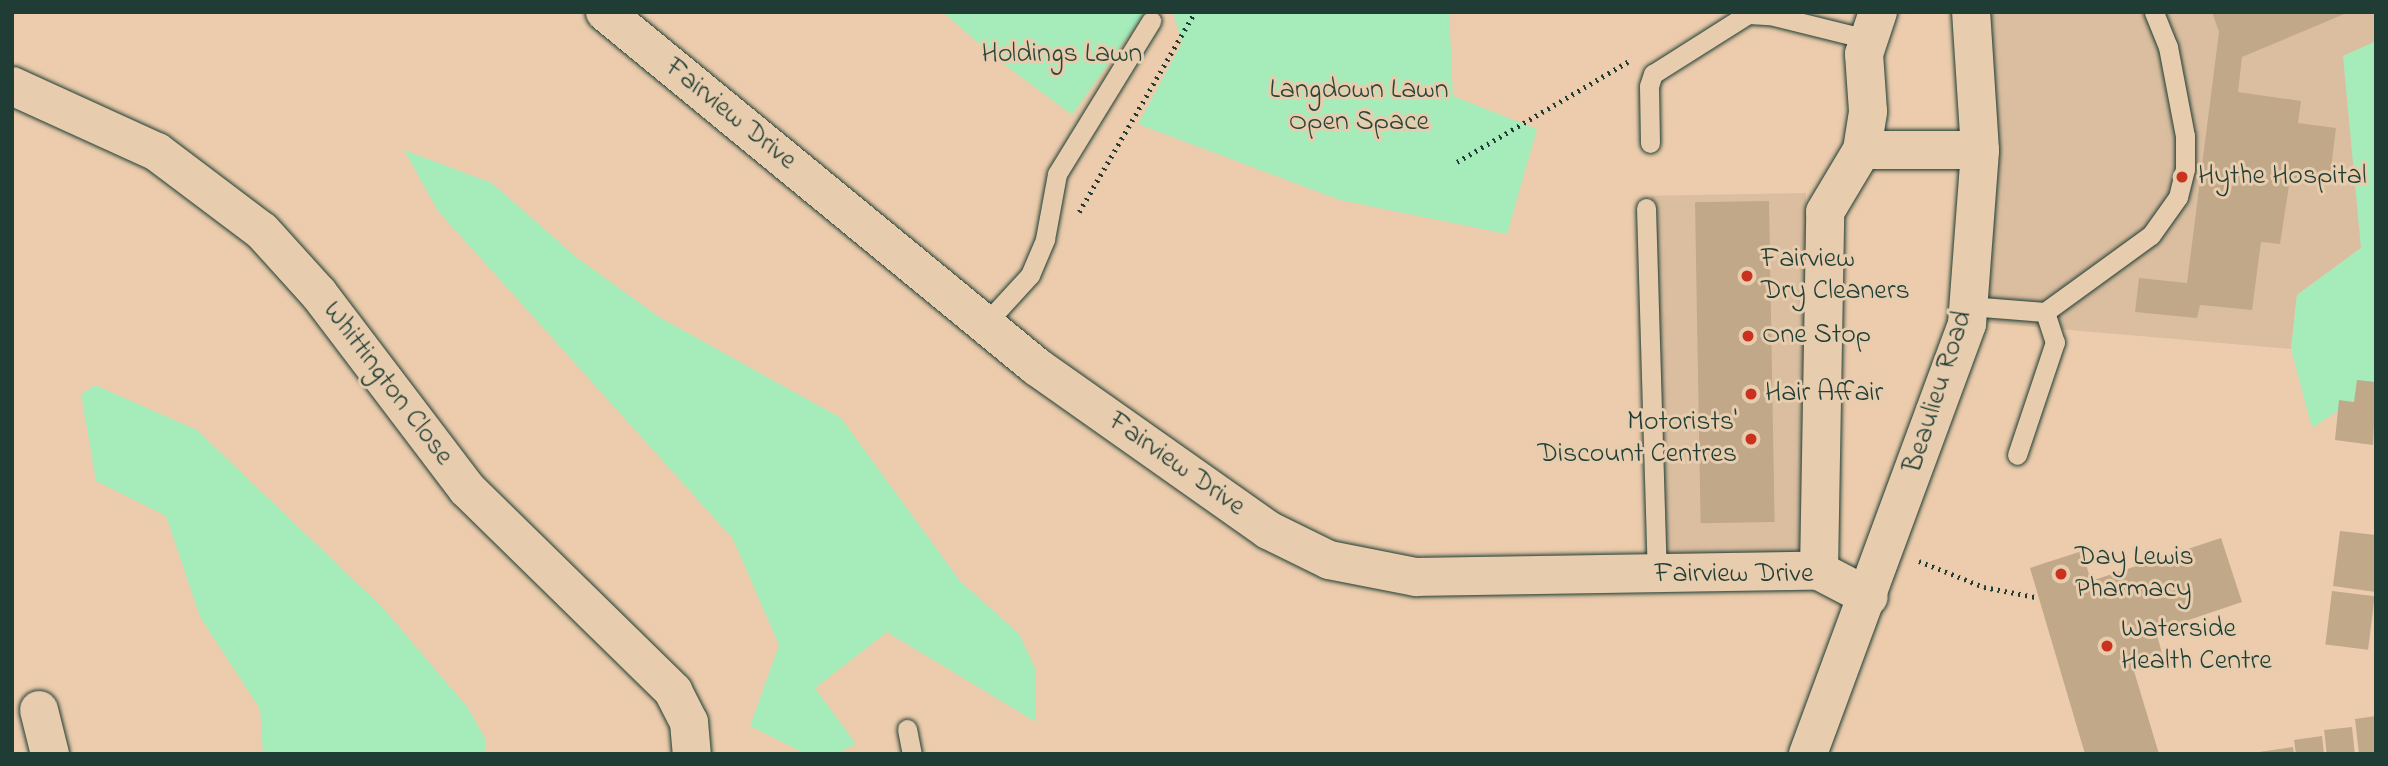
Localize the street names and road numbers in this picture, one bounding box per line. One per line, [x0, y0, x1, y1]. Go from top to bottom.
street label: Fairview Drive [658, 52, 802, 178]
street label: Whittington Close [314, 295, 460, 473]
street label: Beaulieu Road [1897, 307, 1981, 477]
street label: Fairview Drive [1101, 406, 1251, 524]
street label: Fairview Drive [1654, 558, 1814, 592]

